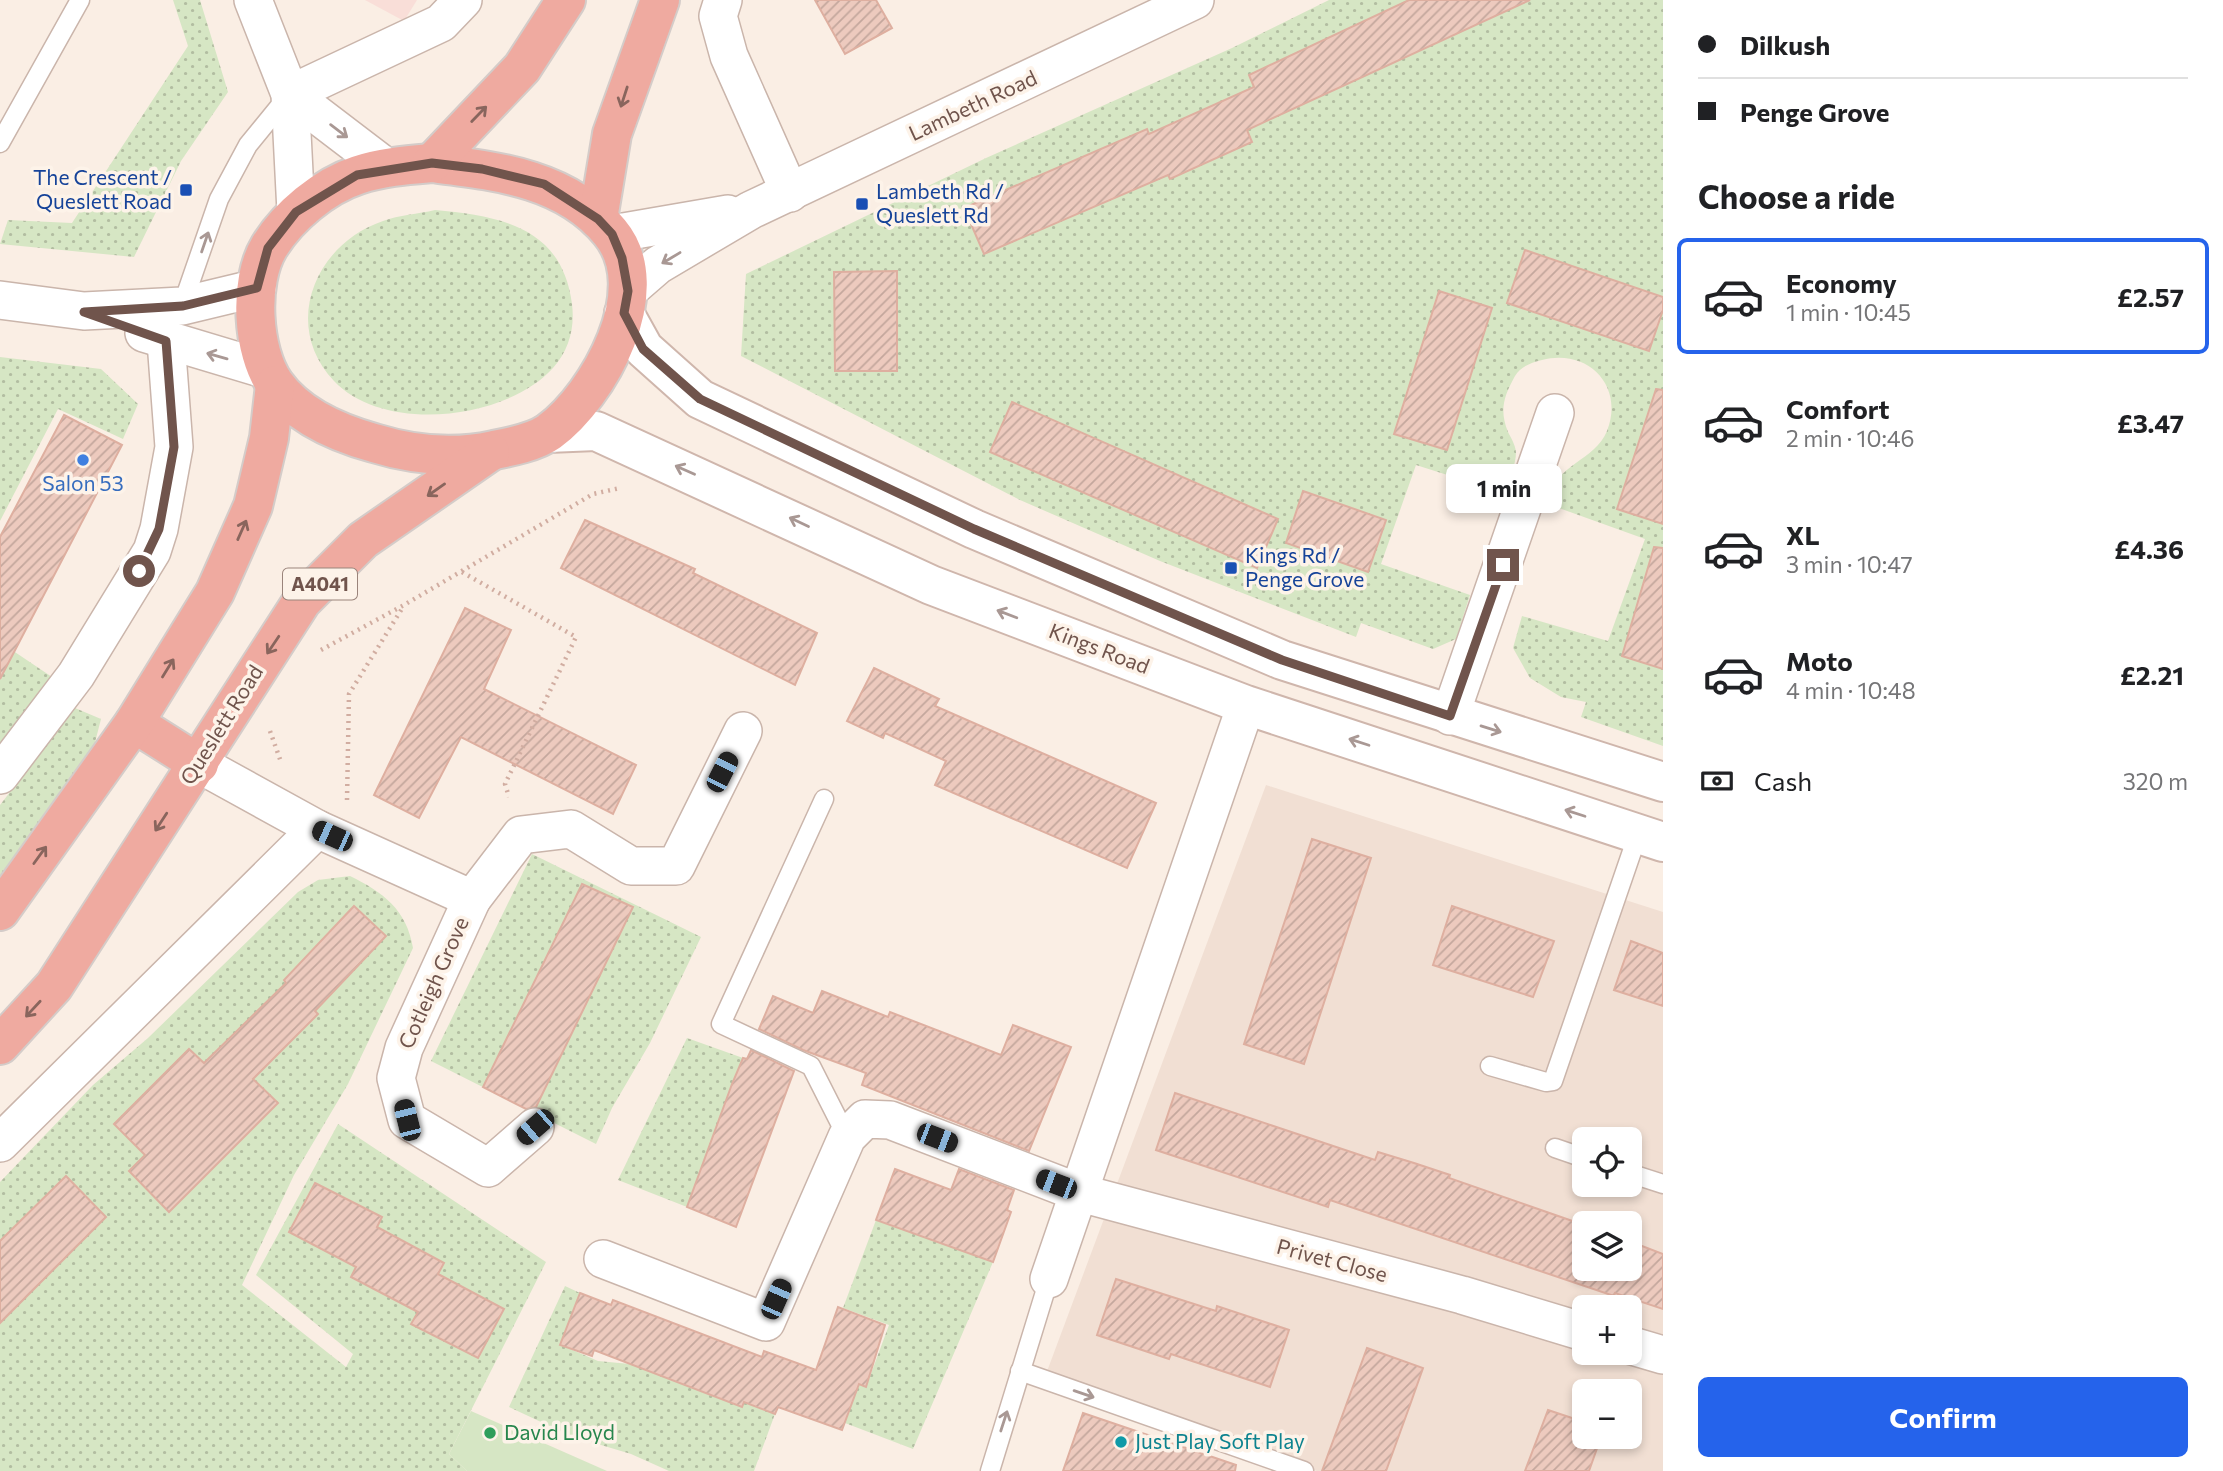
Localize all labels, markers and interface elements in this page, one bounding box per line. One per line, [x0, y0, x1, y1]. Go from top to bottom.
text: Dilkush [1740, 29, 1830, 60]
street label: Lambeth Road [904, 64, 1040, 145]
one-way arrow [617, 85, 629, 107]
text: Penge Grove [1740, 96, 1890, 127]
one-way arrow [470, 106, 487, 123]
one-way arrow [329, 124, 347, 139]
place label: The Crescent / Queslett Road [33, 164, 172, 213]
text: Choose a ride [1698, 176, 1895, 216]
place label: Lambeth Rd / Queslett Rd [876, 178, 1004, 227]
marker: The Crescent / Queslett Road [178, 182, 194, 198]
marker: Lambeth Rd / Queslett Rd [854, 196, 870, 212]
one-way arrow [199, 231, 212, 253]
one-way arrow [662, 251, 682, 265]
icon: car [1702, 265, 1765, 328]
text: Economy [1786, 267, 1897, 298]
text: £2.57 [2117, 281, 2184, 312]
text: 1 min · 10:45 [1786, 298, 1911, 326]
one-way arrow [206, 348, 228, 361]
icon: car [1702, 391, 1765, 454]
text: Comfort [1786, 393, 1889, 424]
text: £3.47 [2117, 407, 2184, 438]
text: 2 min · 10:46 [1786, 424, 1915, 452]
marker: Salon 53 [75, 452, 91, 468]
one-way arrow [675, 463, 696, 476]
callout: 1 min [1445, 463, 1561, 512]
place label: Salon 53 [42, 470, 124, 495]
text: 1 min [1477, 474, 1531, 502]
one-way arrow [427, 483, 446, 497]
one-way arrow [789, 515, 810, 528]
icon: car [1702, 517, 1765, 580]
text: XL [1786, 519, 1820, 550]
one-way arrow [236, 520, 249, 541]
text: £4.36 [2114, 533, 2184, 564]
place label: Kings Rd / Penge Grove [1245, 542, 1364, 591]
route end [1487, 549, 1519, 581]
text: 3 min · 10:47 [1786, 550, 1913, 578]
route start [123, 555, 155, 587]
marker: Kings Rd / Penge Grove [1223, 560, 1239, 576]
road number: A4041 [283, 568, 357, 600]
one-way arrow [997, 606, 1019, 619]
street label: Kings Road [1046, 617, 1153, 678]
one-way arrow [266, 635, 280, 654]
icon: car [1702, 643, 1765, 706]
text: Moto [1786, 645, 1853, 676]
one-way arrow [162, 658, 176, 678]
text: £2.21 [2120, 659, 2184, 690]
street label: Queslett Road [174, 660, 267, 789]
text: 4 min · 10:48 [1786, 676, 1916, 704]
one-way arrow [1480, 724, 1502, 736]
one-way arrow [1348, 735, 1370, 747]
car [704, 749, 741, 795]
icon: cash [1698, 762, 1736, 800]
text: Cash [1754, 765, 1812, 796]
text: 320 m [2123, 767, 2188, 795]
one-way arrow [1564, 806, 1586, 819]
one-way arrow [154, 811, 168, 831]
car [309, 818, 356, 854]
one-way arrow [33, 846, 47, 865]
street label: Cotleigh Grove [392, 913, 473, 1052]
one-way arrow [25, 1000, 41, 1018]
car [392, 1097, 423, 1143]
car [513, 1105, 558, 1149]
car [914, 1121, 961, 1155]
map controls [1572, 1127, 1642, 1449]
button: locate [1572, 1127, 1642, 1197]
car [1033, 1167, 1080, 1201]
button: layers [1572, 1211, 1642, 1281]
street label: Privet Close [1274, 1233, 1391, 1286]
car [758, 1276, 795, 1322]
button: + [1572, 1295, 1642, 1365]
button: Confirm [1698, 1377, 2188, 1457]
button: − [1572, 1379, 1642, 1449]
one-way arrow [1073, 1388, 1095, 1401]
one-way arrow [999, 1410, 1011, 1432]
place label: David Lloyd [504, 1419, 615, 1444]
marker: David Lloyd [482, 1425, 498, 1441]
place label: Just Play Soft Play [1135, 1428, 1305, 1453]
marker: Just Play Soft Play [1113, 1434, 1129, 1450]

